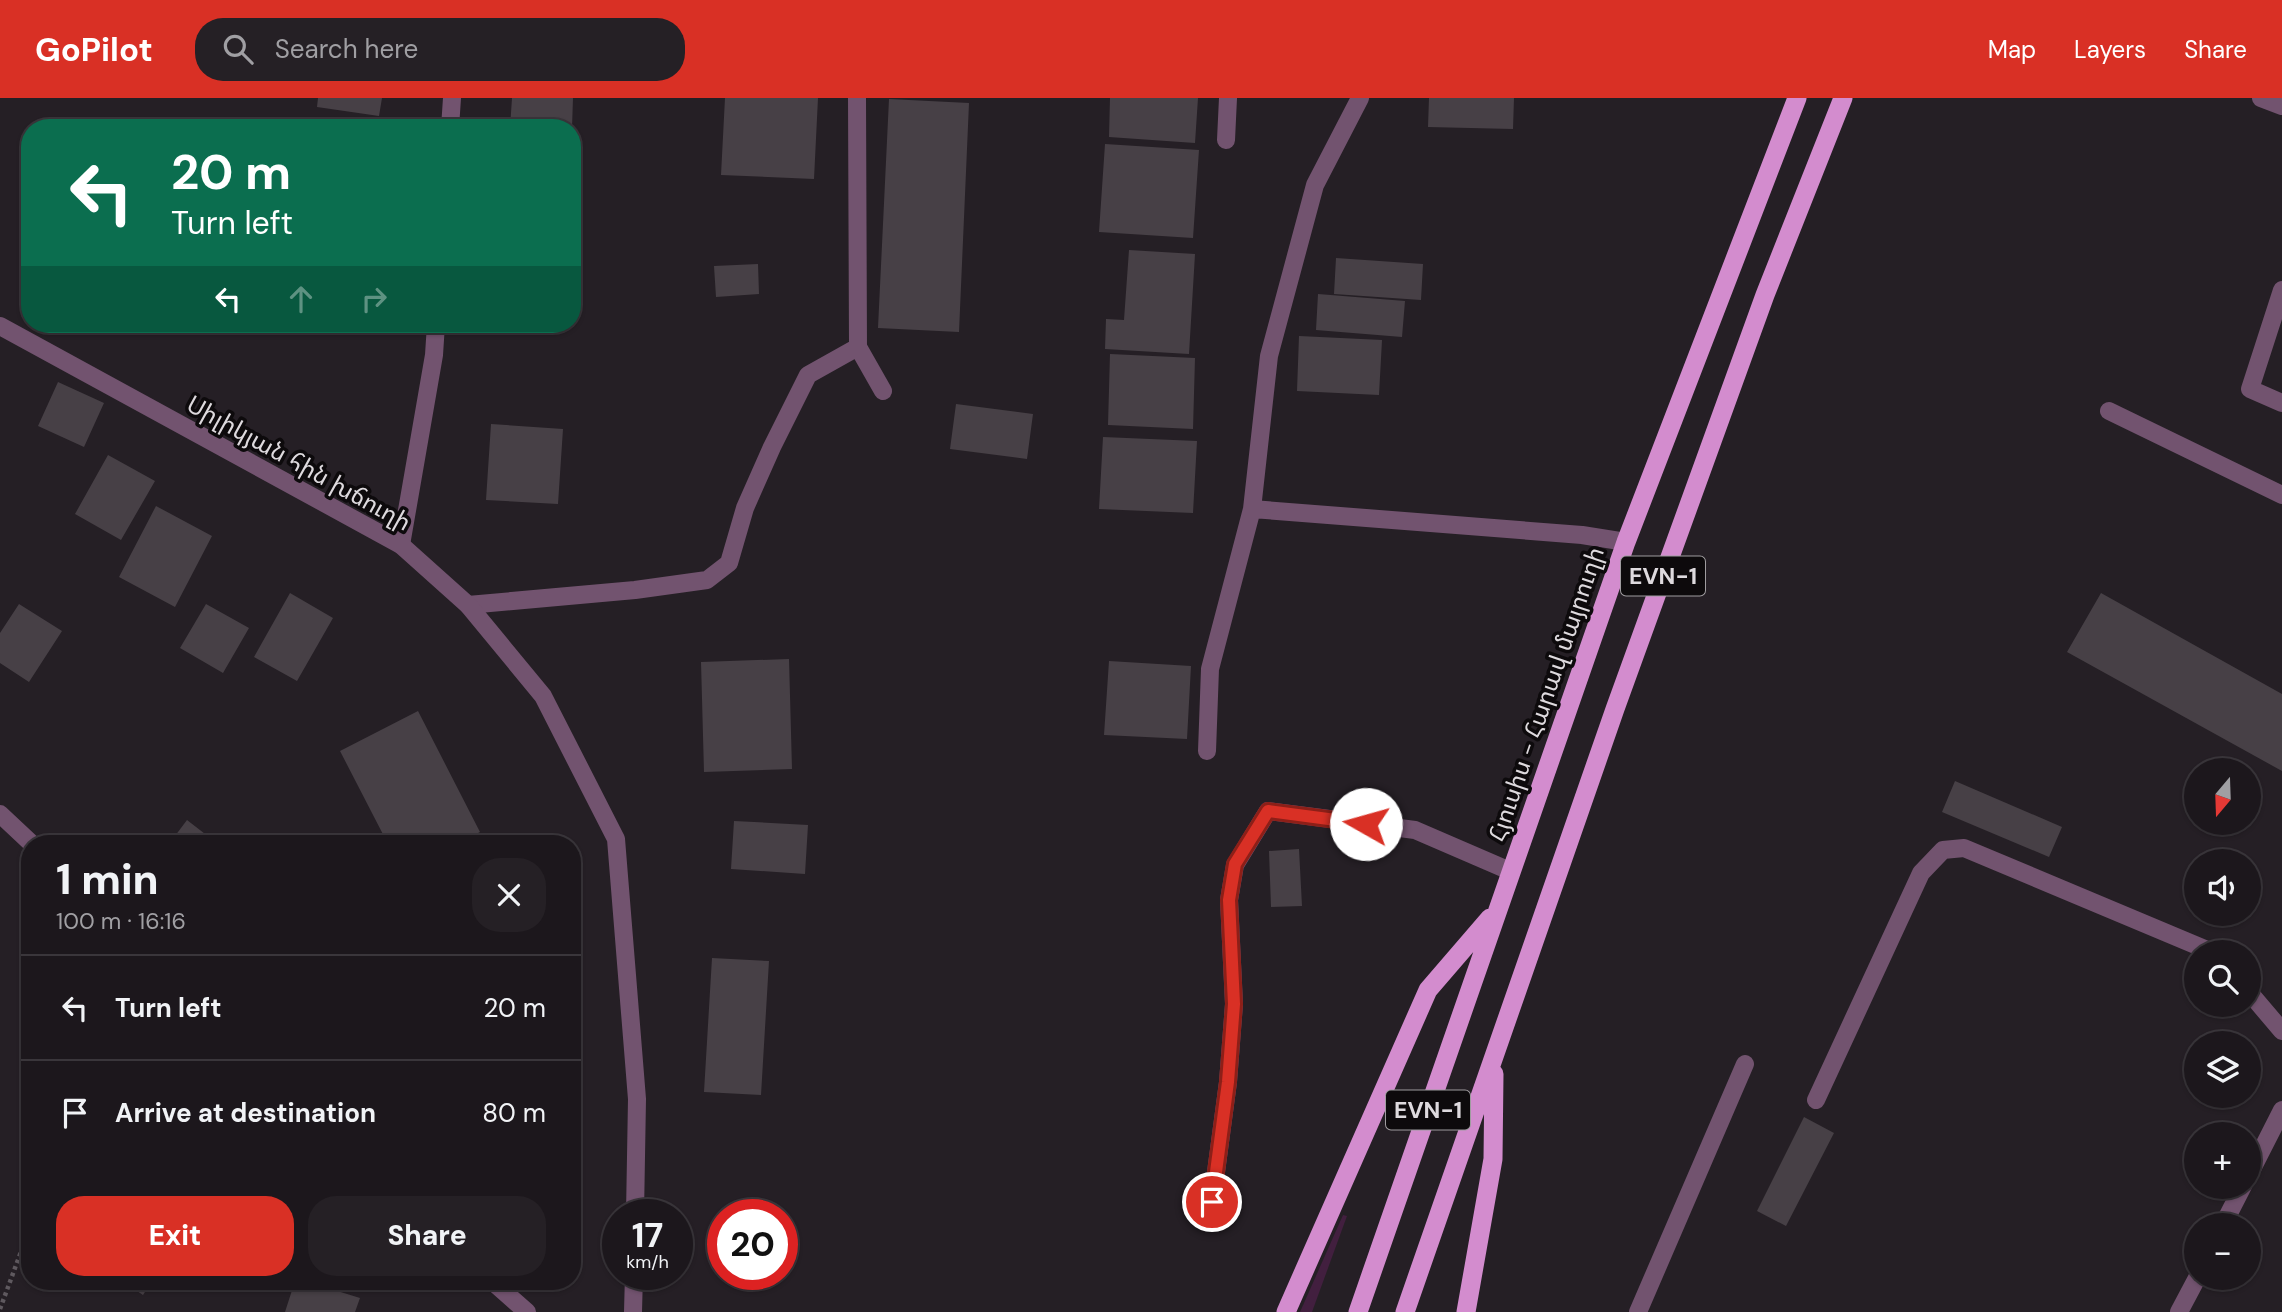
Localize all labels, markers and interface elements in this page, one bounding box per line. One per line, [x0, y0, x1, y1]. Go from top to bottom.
search box [195, 18, 685, 81]
text: GoPilot [35, 28, 153, 71]
icon: search [219, 30, 257, 68]
text: Search here [275, 32, 418, 66]
text: Map [1988, 34, 2036, 65]
text: Layers [2074, 34, 2146, 65]
text: Share [2184, 34, 2247, 65]
text: 20 m [171, 140, 291, 204]
icon: left [56, 147, 147, 238]
text: Turn left [171, 202, 293, 244]
icon: left [209, 280, 247, 318]
icon: ahead [282, 280, 320, 318]
icon: right [355, 280, 393, 318]
street label: Սիլիկյան հին խճուղի [181, 388, 417, 538]
street label: Հյուսիս - Հարավ մայրուղի [1481, 543, 1611, 845]
road number: EVN-1 [1621, 556, 1705, 596]
north arrow [2184, 758, 2261, 835]
map controls [2184, 758, 2261, 1290]
position arrow [1329, 787, 1403, 861]
button: sound [2184, 849, 2261, 926]
text: 1 min [56, 852, 159, 907]
button: close [472, 858, 546, 932]
text: 100 m · 16:16 [56, 906, 186, 936]
button: search [2184, 940, 2261, 1017]
icon: left [56, 989, 94, 1027]
text: Turn left [115, 991, 222, 1025]
text: 20 m [483, 991, 546, 1025]
button: layers [2184, 1031, 2261, 1108]
road number: EVN-1 [1386, 1091, 1470, 1130]
icon: arrive [56, 1094, 94, 1132]
text: Arrive at destination [115, 1096, 376, 1130]
text: 80 m [482, 1096, 546, 1130]
button: + [2184, 1122, 2261, 1199]
pin [1182, 1172, 1242, 1232]
icon: arrive [1193, 1183, 1231, 1221]
button: Exit [56, 1196, 294, 1276]
button: Share [308, 1196, 546, 1276]
speed limit sign: 20 [707, 1199, 798, 1290]
text: 17 [632, 1212, 663, 1258]
button: − [2184, 1213, 2261, 1290]
text: km/h [626, 1250, 669, 1274]

